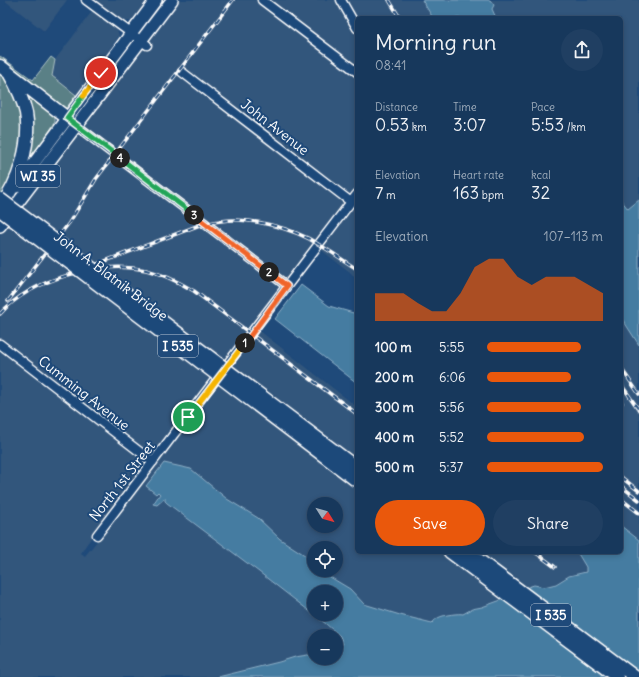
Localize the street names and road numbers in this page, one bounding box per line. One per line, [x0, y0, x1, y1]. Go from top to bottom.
street label: John Avenue [237, 95, 313, 159]
road number: WI 35 [16, 165, 60, 187]
street label: John A. Blatnik Bridge [50, 227, 172, 325]
road number: I 535 [158, 335, 198, 357]
street label: Cumming Avenue [35, 352, 133, 434]
street label: North 1st Street [85, 437, 159, 525]
road number: I 535 [531, 604, 571, 626]

